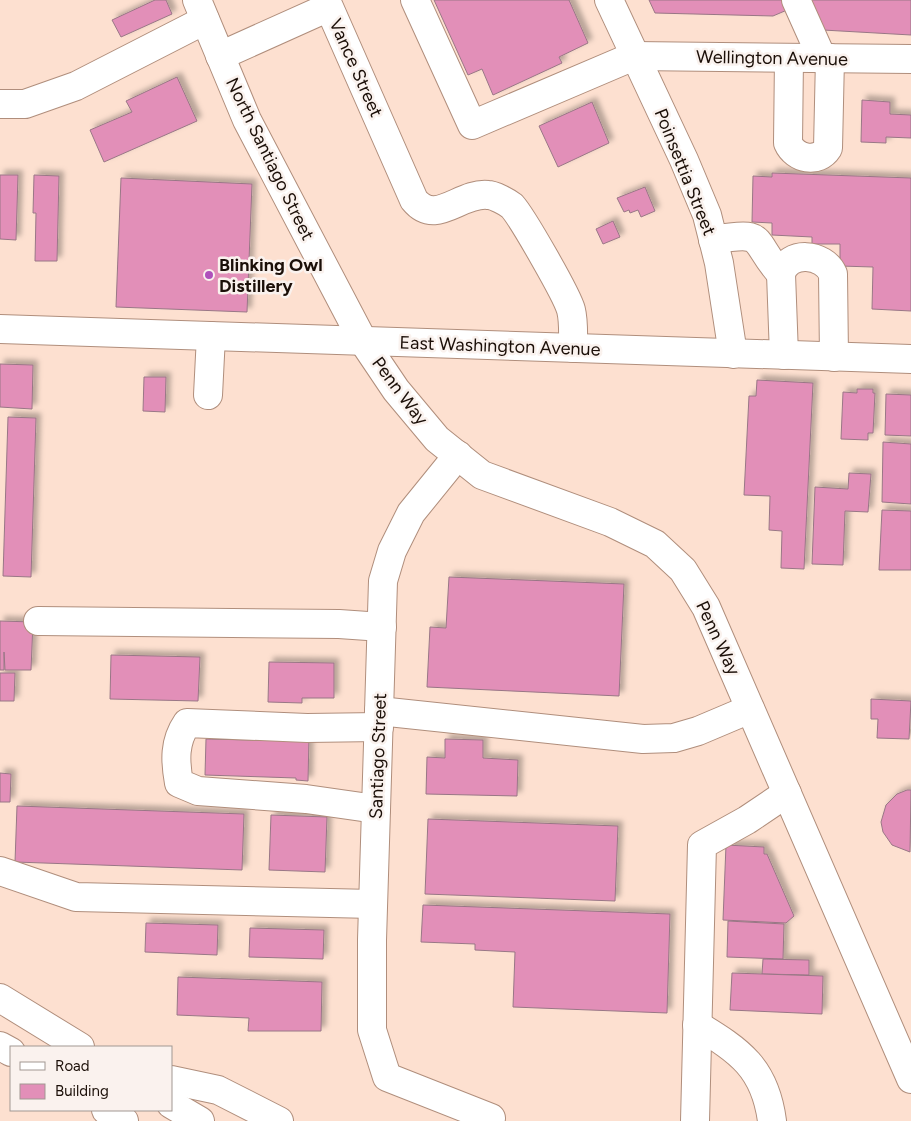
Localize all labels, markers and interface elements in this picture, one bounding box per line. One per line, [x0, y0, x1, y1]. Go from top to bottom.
street label: Vance Street [325, 15, 388, 121]
street label: Wellington Avenue [696, 46, 848, 70]
street label: North Santiago Street [221, 74, 319, 244]
street label: Poinsettia Street [650, 105, 721, 239]
place label: Blinking Owl Distillery [219, 254, 323, 297]
marker: Blinking Owl Distillery [203, 269, 215, 281]
street label: East Washington Avenue [399, 331, 601, 361]
street label: Penn Way [367, 353, 433, 430]
street label: Penn Way [691, 597, 745, 679]
street label: Santiago Street [365, 692, 391, 819]
legend [10, 1046, 172, 1111]
text: Road [55, 1057, 90, 1075]
text: Building [55, 1082, 109, 1100]

